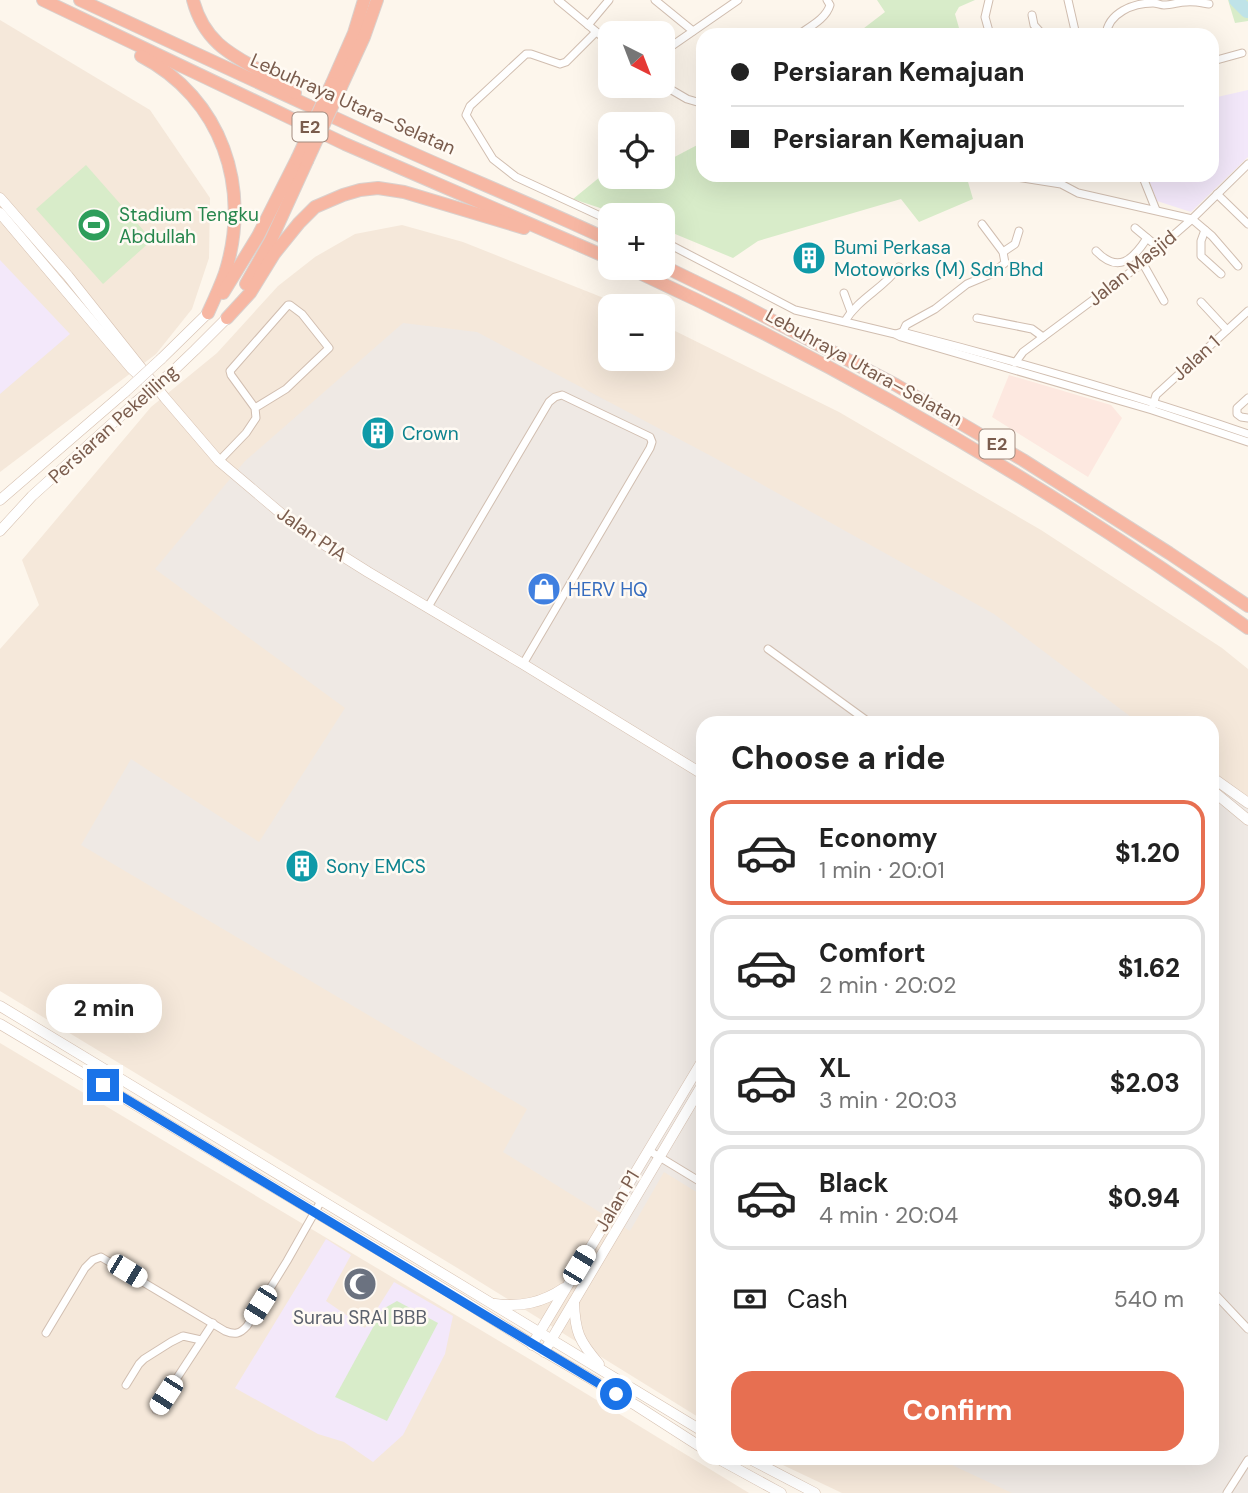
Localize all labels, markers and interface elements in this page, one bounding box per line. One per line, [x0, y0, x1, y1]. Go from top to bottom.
north arrow [598, 21, 676, 98]
map controls [598, 21, 675, 371]
street label: Lebuhraya Utara–Selatan [247, 47, 459, 161]
text: Persiaran Kemajuan [773, 55, 1024, 89]
road number: E2 [292, 112, 328, 142]
button: locate [598, 112, 675, 189]
text: Persiaran Kemajuan [773, 122, 1024, 156]
place label: Stadium Tengku Abdullah [119, 202, 259, 249]
button: + [598, 203, 675, 280]
sports icon: Stadium Tengku Abdullah [75, 206, 113, 244]
street label: Jalan Masjid [1082, 225, 1182, 311]
place label: Bumi Perkasa Motoworks (M) Sdn Bhd [834, 235, 1043, 282]
building icon: Bumi Perkasa Motoworks (M) Sdn Bhd [790, 239, 828, 277]
button: − [598, 294, 675, 371]
street label: Lebuhraya Utara–Selatan [761, 302, 967, 432]
street label: Jalan 1 [1167, 330, 1225, 386]
street label: Persiaran Pekeliling [43, 359, 183, 489]
building icon: Crown [359, 414, 397, 452]
place label: Crown [402, 421, 459, 446]
road number: E2 [979, 430, 1014, 458]
street label: Jalan P1A [272, 501, 352, 567]
shop icon: HERV HQ [525, 570, 563, 608]
place label: HERV HQ [568, 577, 648, 602]
text: Choose a ride [731, 737, 946, 779]
icon: car [735, 821, 798, 884]
text: Economy [819, 821, 937, 855]
text: $1.20 [1115, 836, 1180, 870]
building icon: Sony EMCS [283, 847, 321, 885]
place label: Sony EMCS [326, 854, 426, 879]
text: 1 min · 20:01 [819, 855, 945, 885]
icon: car [735, 936, 798, 999]
text: Comfort [819, 936, 925, 970]
text: $1.62 [1118, 951, 1180, 985]
text: 2 min · 20:02 [819, 970, 957, 1000]
callout: 2 min [45, 984, 161, 1032]
text: 2 min [74, 993, 134, 1023]
icon: car [735, 1051, 798, 1114]
text: XL [819, 1051, 851, 1085]
text: $2.03 [1110, 1066, 1180, 1100]
route end [87, 1069, 119, 1101]
text: 3 min · 20:03 [819, 1085, 957, 1115]
street label: Jalan P1 [589, 1166, 645, 1236]
icon: car [735, 1166, 798, 1229]
text: Black [819, 1166, 889, 1200]
text: $0.94 [1108, 1181, 1180, 1215]
text: 4 min · 20:04 [819, 1200, 958, 1230]
car [560, 1242, 599, 1288]
car [104, 1251, 151, 1291]
mosque icon: Surau SRAI BBB [341, 1265, 379, 1303]
icon: cash [731, 1280, 769, 1318]
car [240, 1282, 281, 1328]
text: Cash [787, 1282, 848, 1316]
text: 540 m [1114, 1284, 1184, 1314]
place label: Surau SRAI BBB [293, 1305, 427, 1330]
button: Confirm [731, 1371, 1184, 1451]
car [146, 1372, 187, 1418]
route start [600, 1378, 632, 1410]

